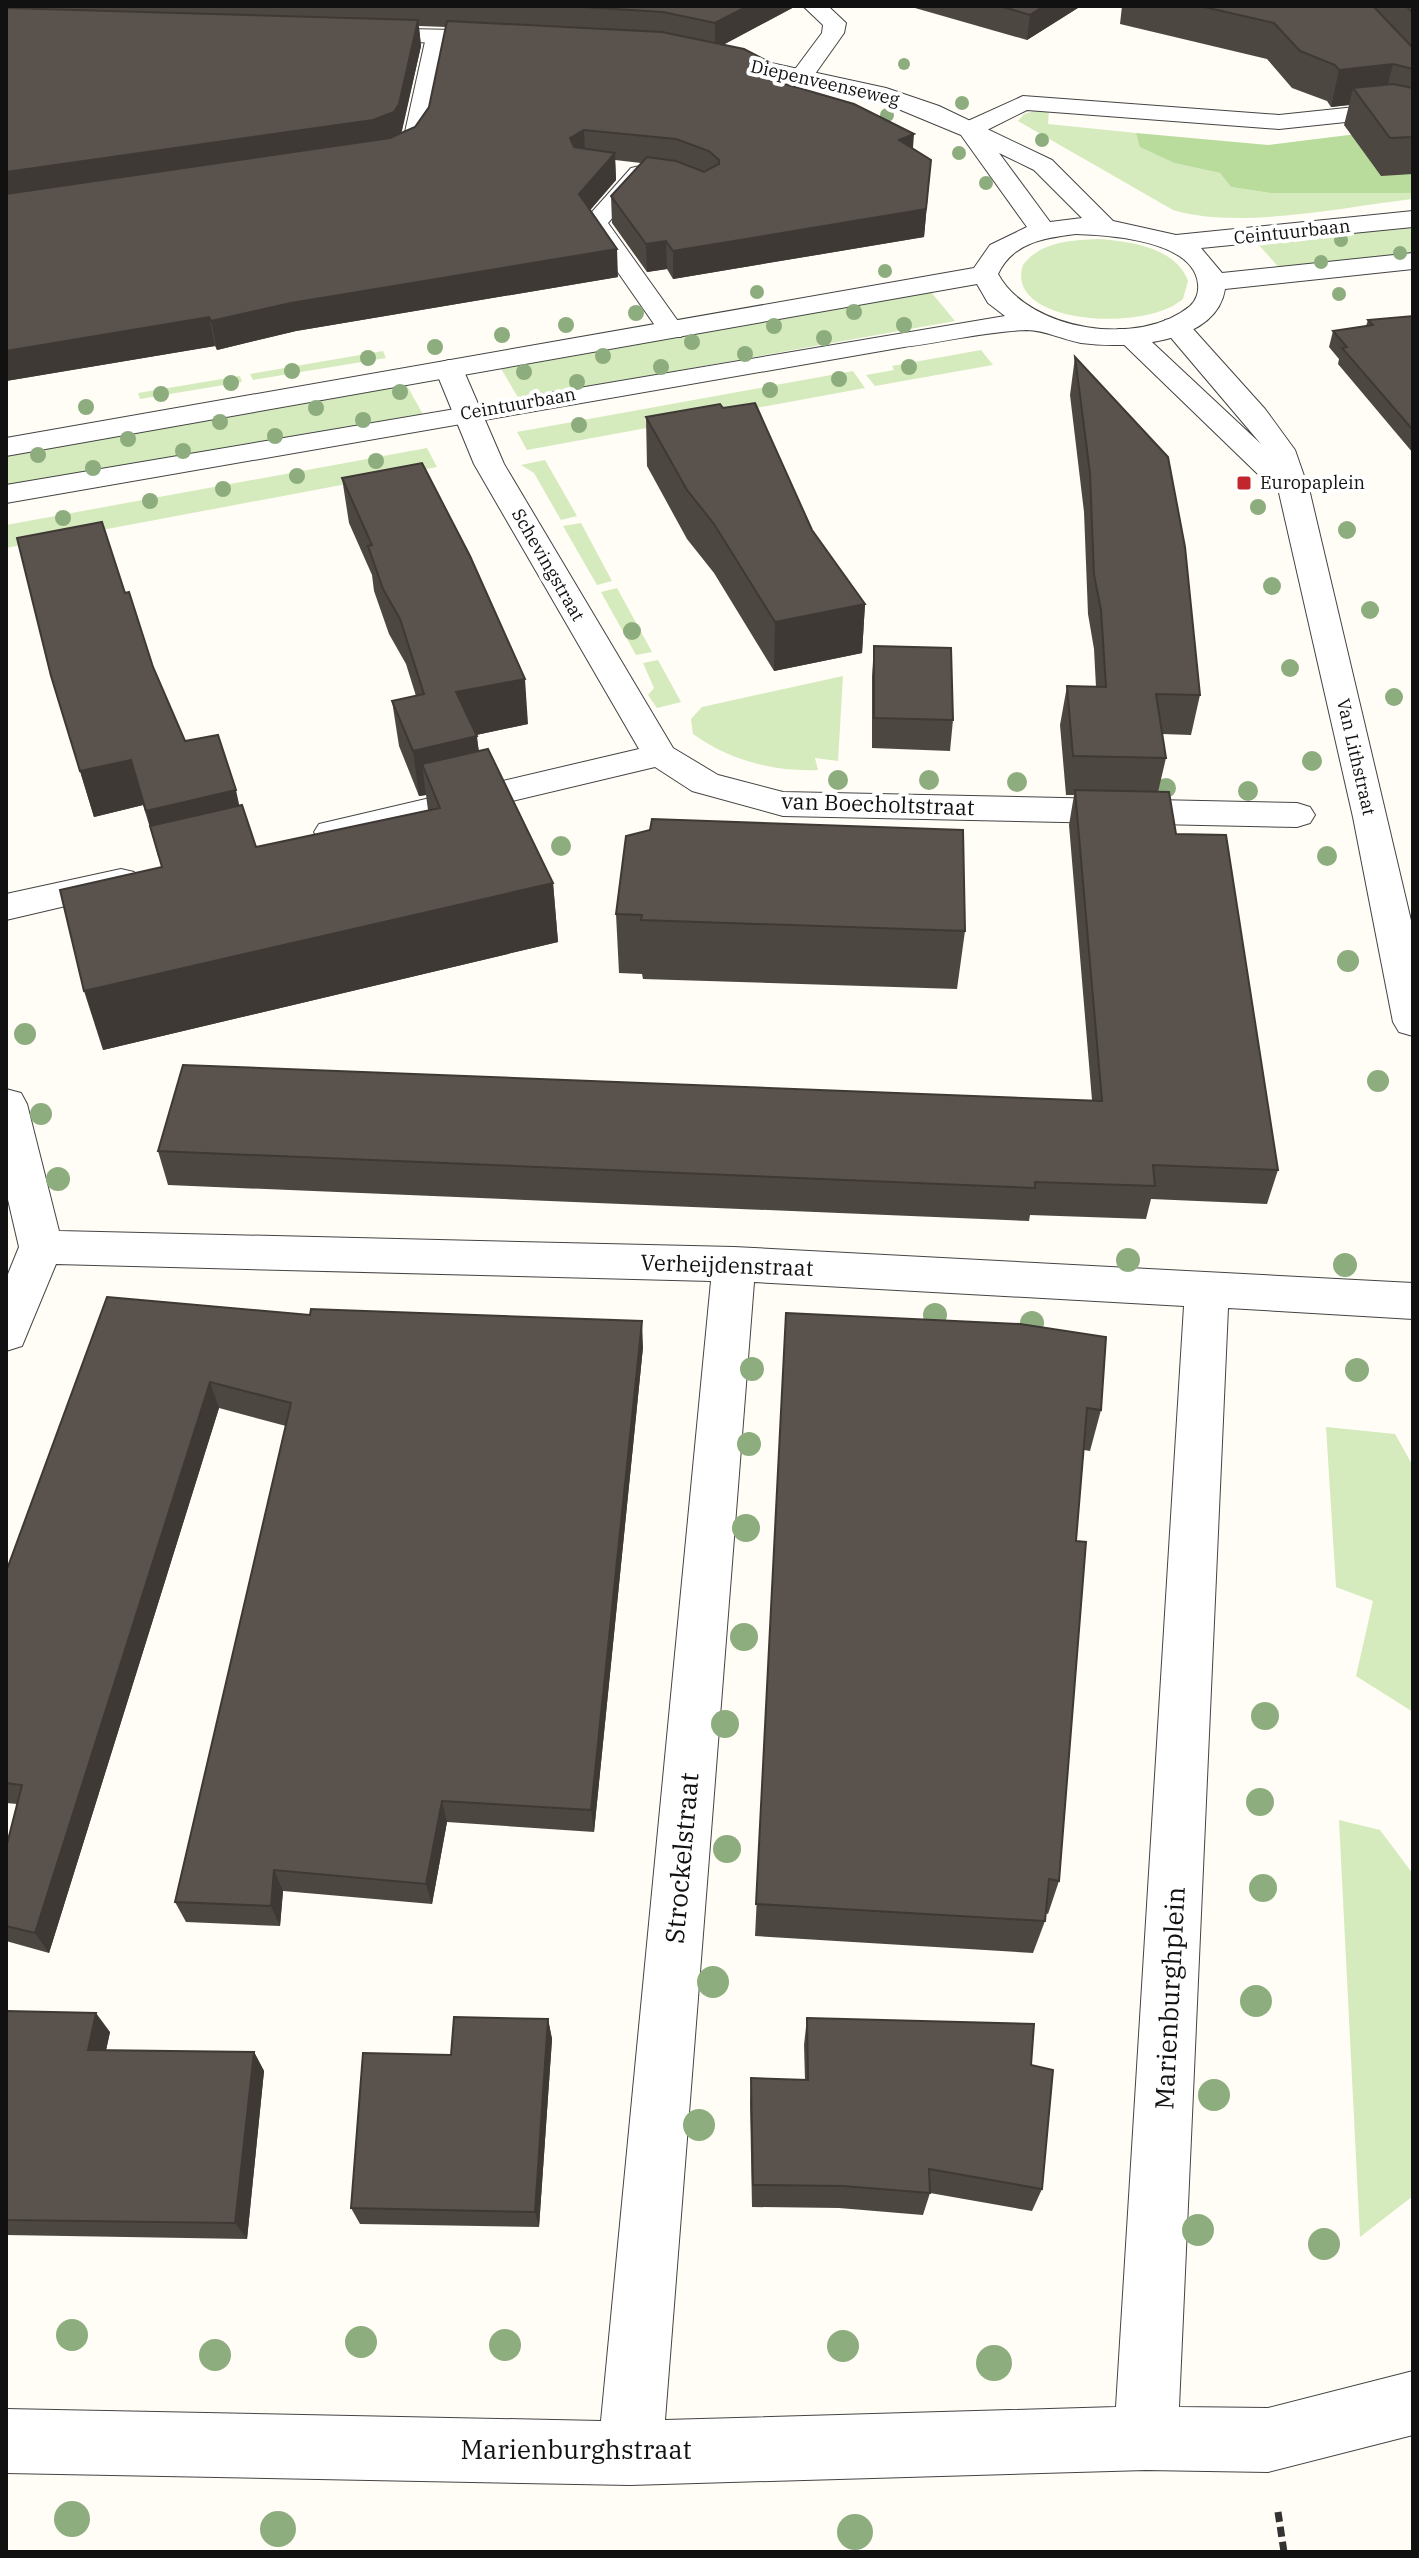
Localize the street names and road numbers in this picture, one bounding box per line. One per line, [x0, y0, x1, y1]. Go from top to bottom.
street label: Diepenveenseweg [748, 54, 902, 111]
street label: Ceintuurbaan [1233, 214, 1351, 249]
street label: Ceintuurbaan [458, 382, 578, 425]
street label: Schevingstraat [507, 504, 590, 625]
street label: Van Lithstraat [1332, 696, 1381, 817]
street label: van Boecholtstraat [781, 786, 975, 821]
street label: Verheijdenstraat [640, 1247, 814, 1282]
street label: Strockelstraat [657, 1771, 705, 1945]
street label: Marienburghplein [1146, 1886, 1192, 2110]
street label: Marienburghstraat [460, 2432, 692, 2466]

